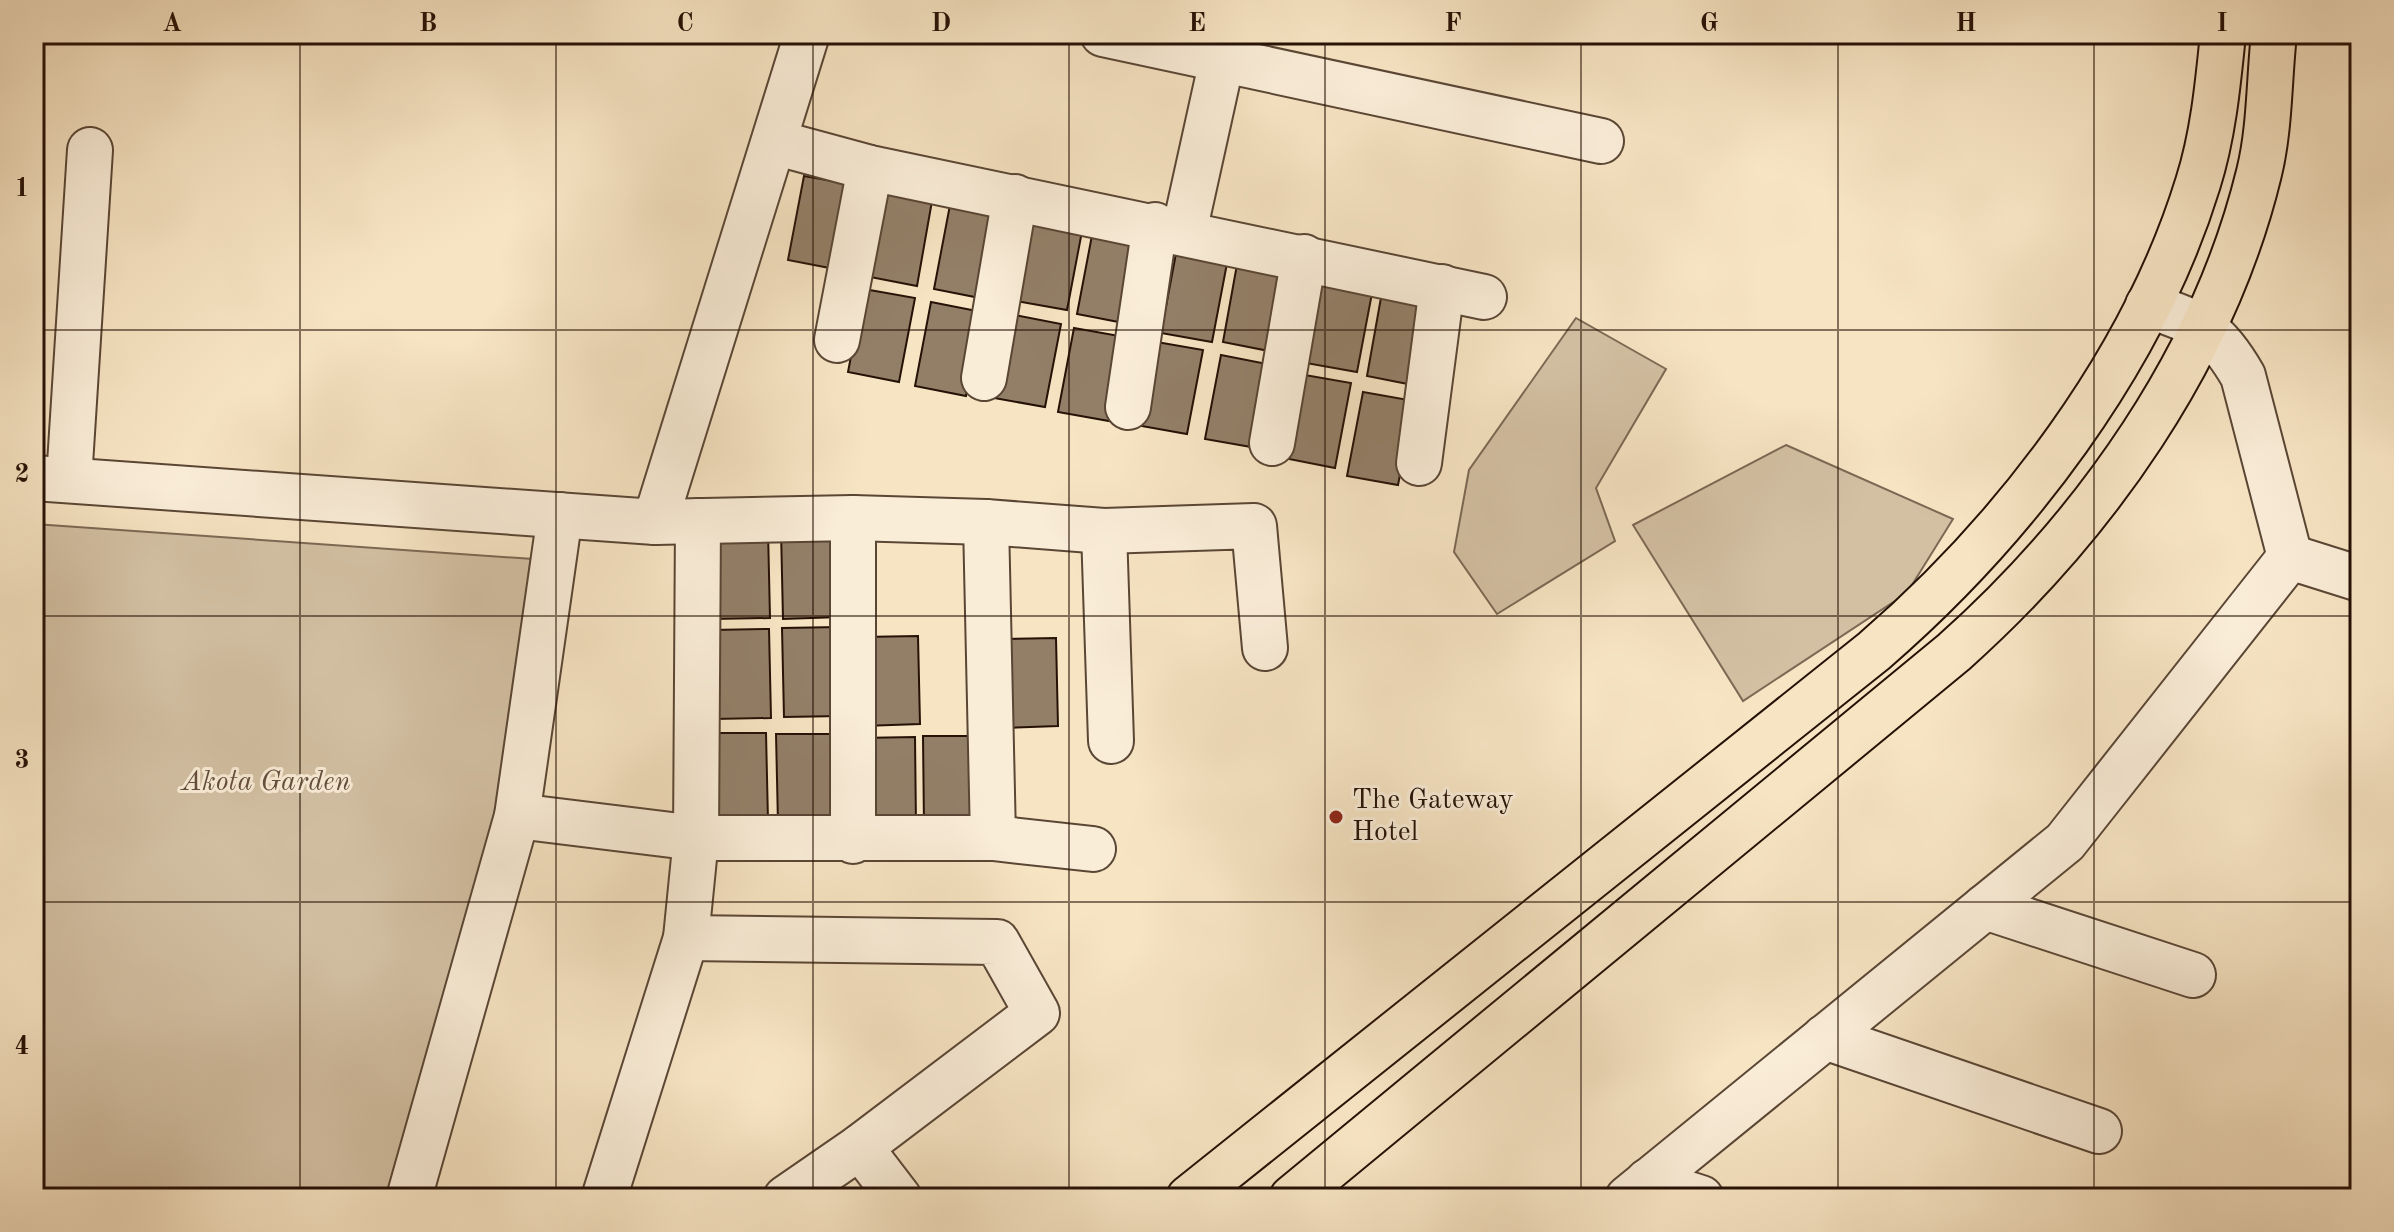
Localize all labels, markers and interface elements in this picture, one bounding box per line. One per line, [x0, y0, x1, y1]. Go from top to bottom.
text: A [162, 11, 182, 37]
text: B [419, 11, 437, 37]
text: C [676, 11, 694, 37]
text: D [931, 11, 951, 37]
text: E [1188, 11, 1206, 37]
text: F [1444, 11, 1462, 37]
text: G [1700, 11, 1718, 37]
text: H [1955, 11, 1977, 37]
text: I [2216, 11, 2228, 37]
text: 1 [14, 176, 30, 202]
text: 2 [14, 462, 30, 488]
text: 3 [14, 748, 30, 774]
park label: Akota Garden [180, 769, 350, 797]
place label: The Gateway Hotel [1352, 787, 1514, 847]
marker: The Gateway Hotel [1327, 808, 1345, 826]
text: 4 [14, 1034, 30, 1060]

